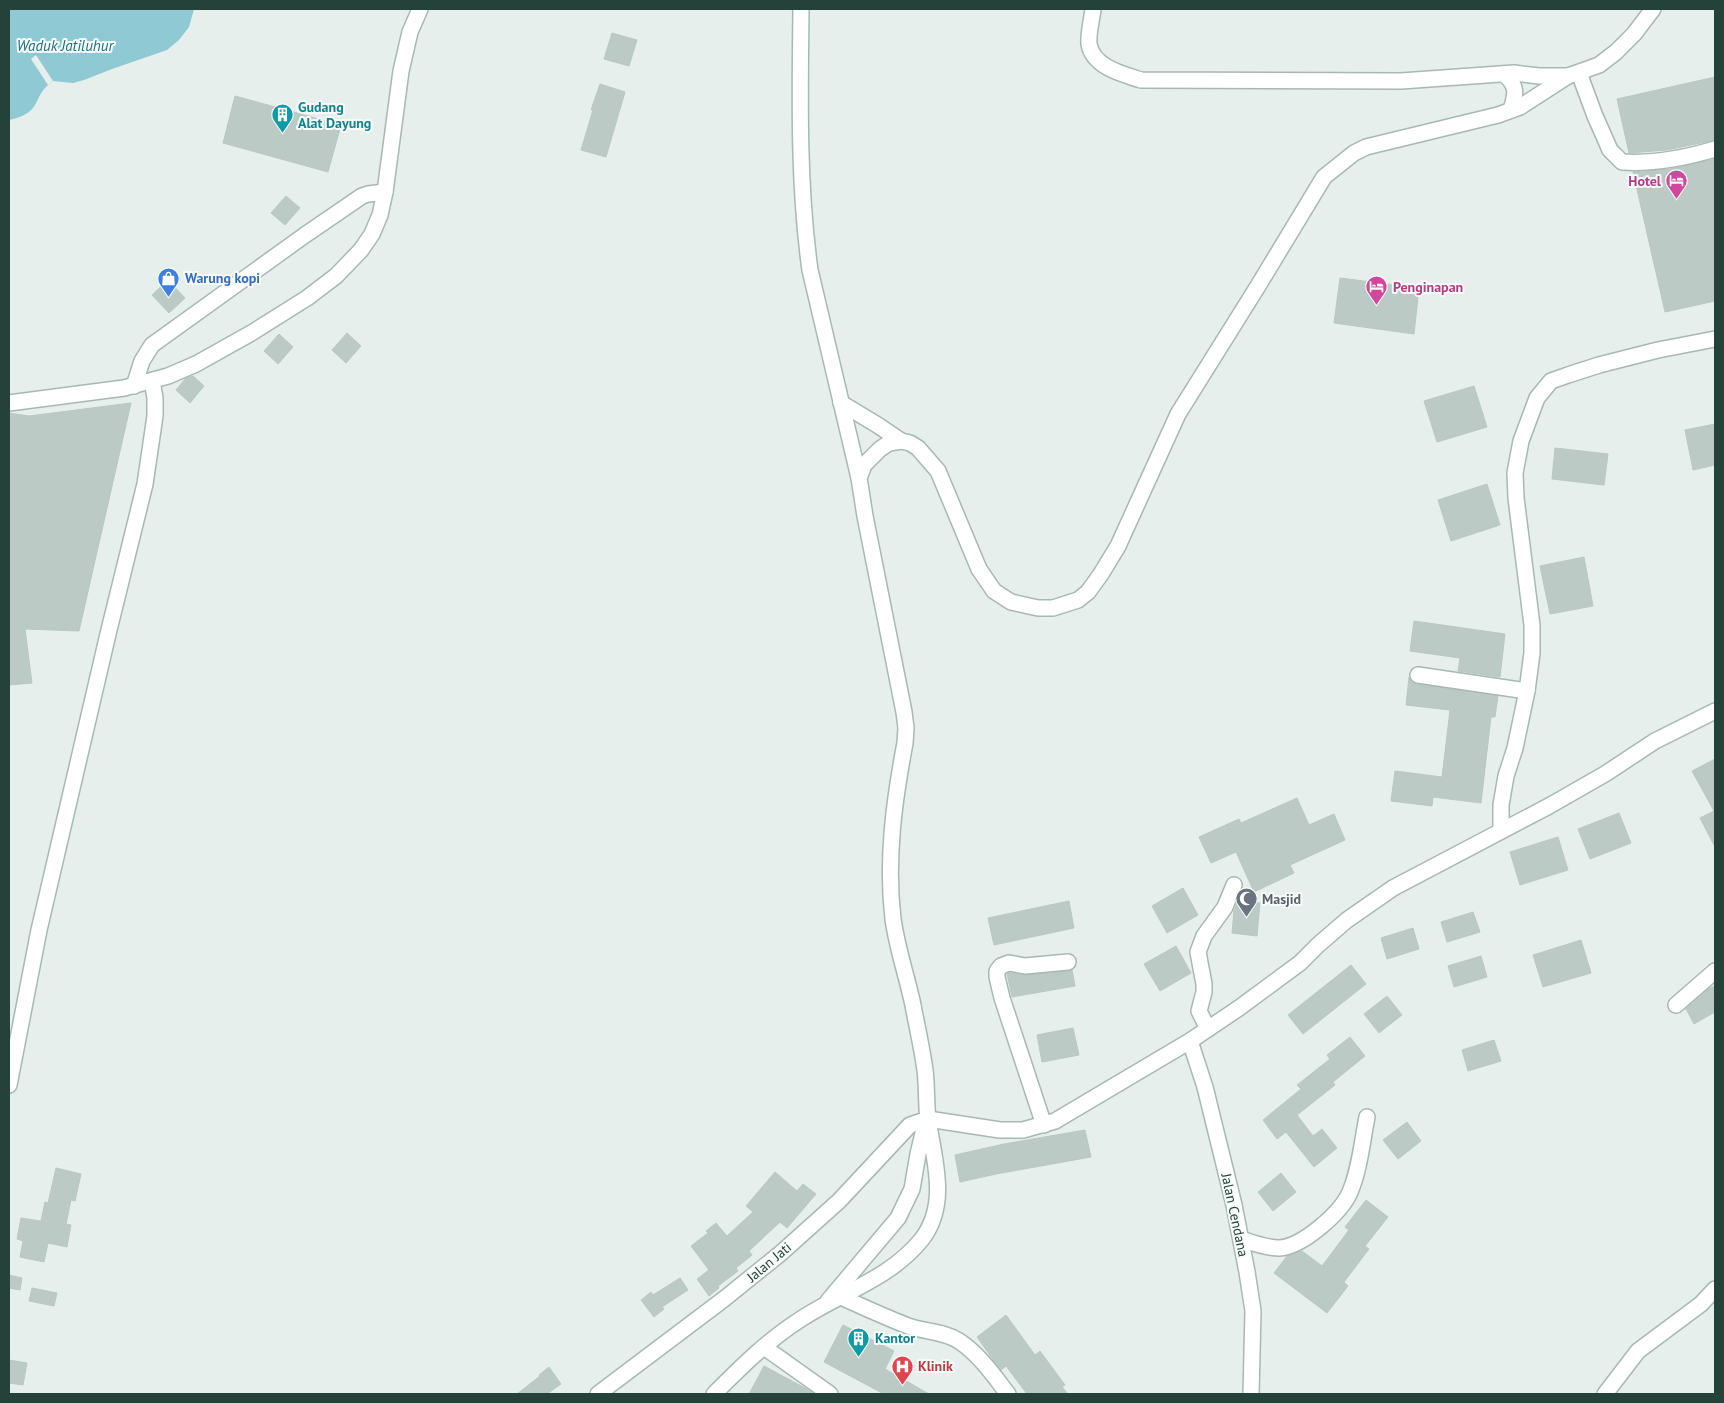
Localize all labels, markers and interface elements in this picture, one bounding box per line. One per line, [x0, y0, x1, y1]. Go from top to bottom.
water label: Waduk Jatiluhur [17, 36, 114, 55]
place label: Gudang Alat Dayung [298, 98, 371, 132]
building icon: Gudang Alat Dayung [270, 103, 294, 134]
hotel icon: Hotel [1665, 169, 1689, 200]
place label: Hotel [1628, 172, 1662, 190]
shop icon: Warung kopi [157, 266, 181, 297]
place label: Warung kopi [185, 269, 260, 287]
hotel icon: Penginapan [1365, 275, 1389, 306]
place label: Penginapan [1393, 278, 1463, 296]
mosque icon: Masjid [1234, 887, 1258, 918]
place label: Masjid [1262, 890, 1301, 908]
street label: Jalan Cendana [1217, 1171, 1253, 1258]
street label: Jalan Jati [742, 1238, 795, 1287]
building icon: Kantor [847, 1326, 871, 1357]
place label: Kantor [875, 1329, 915, 1347]
hospital icon: Klinik [890, 1354, 914, 1385]
place label: Klinik [918, 1357, 953, 1375]

